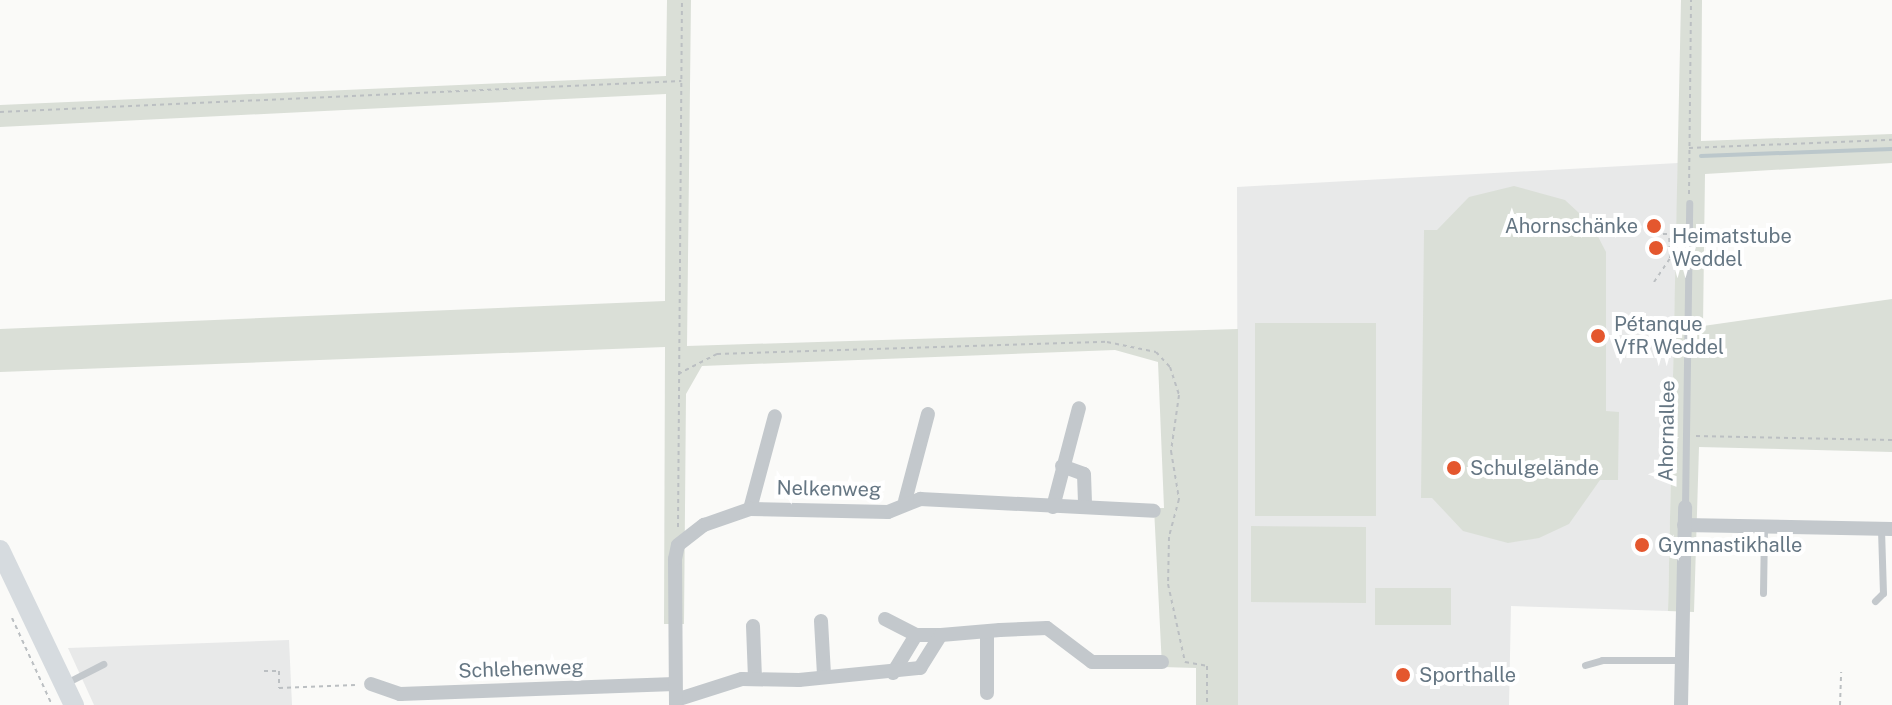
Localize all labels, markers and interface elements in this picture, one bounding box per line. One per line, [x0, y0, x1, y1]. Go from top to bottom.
place label: Ahornschänke [1505, 214, 1638, 238]
marker: Ahornschänke [1645, 217, 1663, 235]
place label: Heimatstube Weddel [1672, 224, 1792, 271]
marker: Heimatstube Weddel [1647, 239, 1665, 257]
place label: Pétanque VfR Weddel [1614, 312, 1725, 359]
marker: Pétanque VfR Weddel [1589, 327, 1607, 345]
street label: Ahornallee [1654, 380, 1680, 482]
place label: Schulgelände [1470, 456, 1599, 480]
marker: Schulgelände [1445, 459, 1463, 477]
street label: Nelkenweg [776, 476, 882, 502]
place label: Gymnastikhalle [1658, 533, 1802, 557]
marker: Gymnastikhalle [1633, 536, 1651, 554]
street label: Schlehenweg [458, 655, 584, 683]
place label: Sporthalle [1419, 663, 1516, 687]
marker: Sporthalle [1394, 666, 1412, 684]

